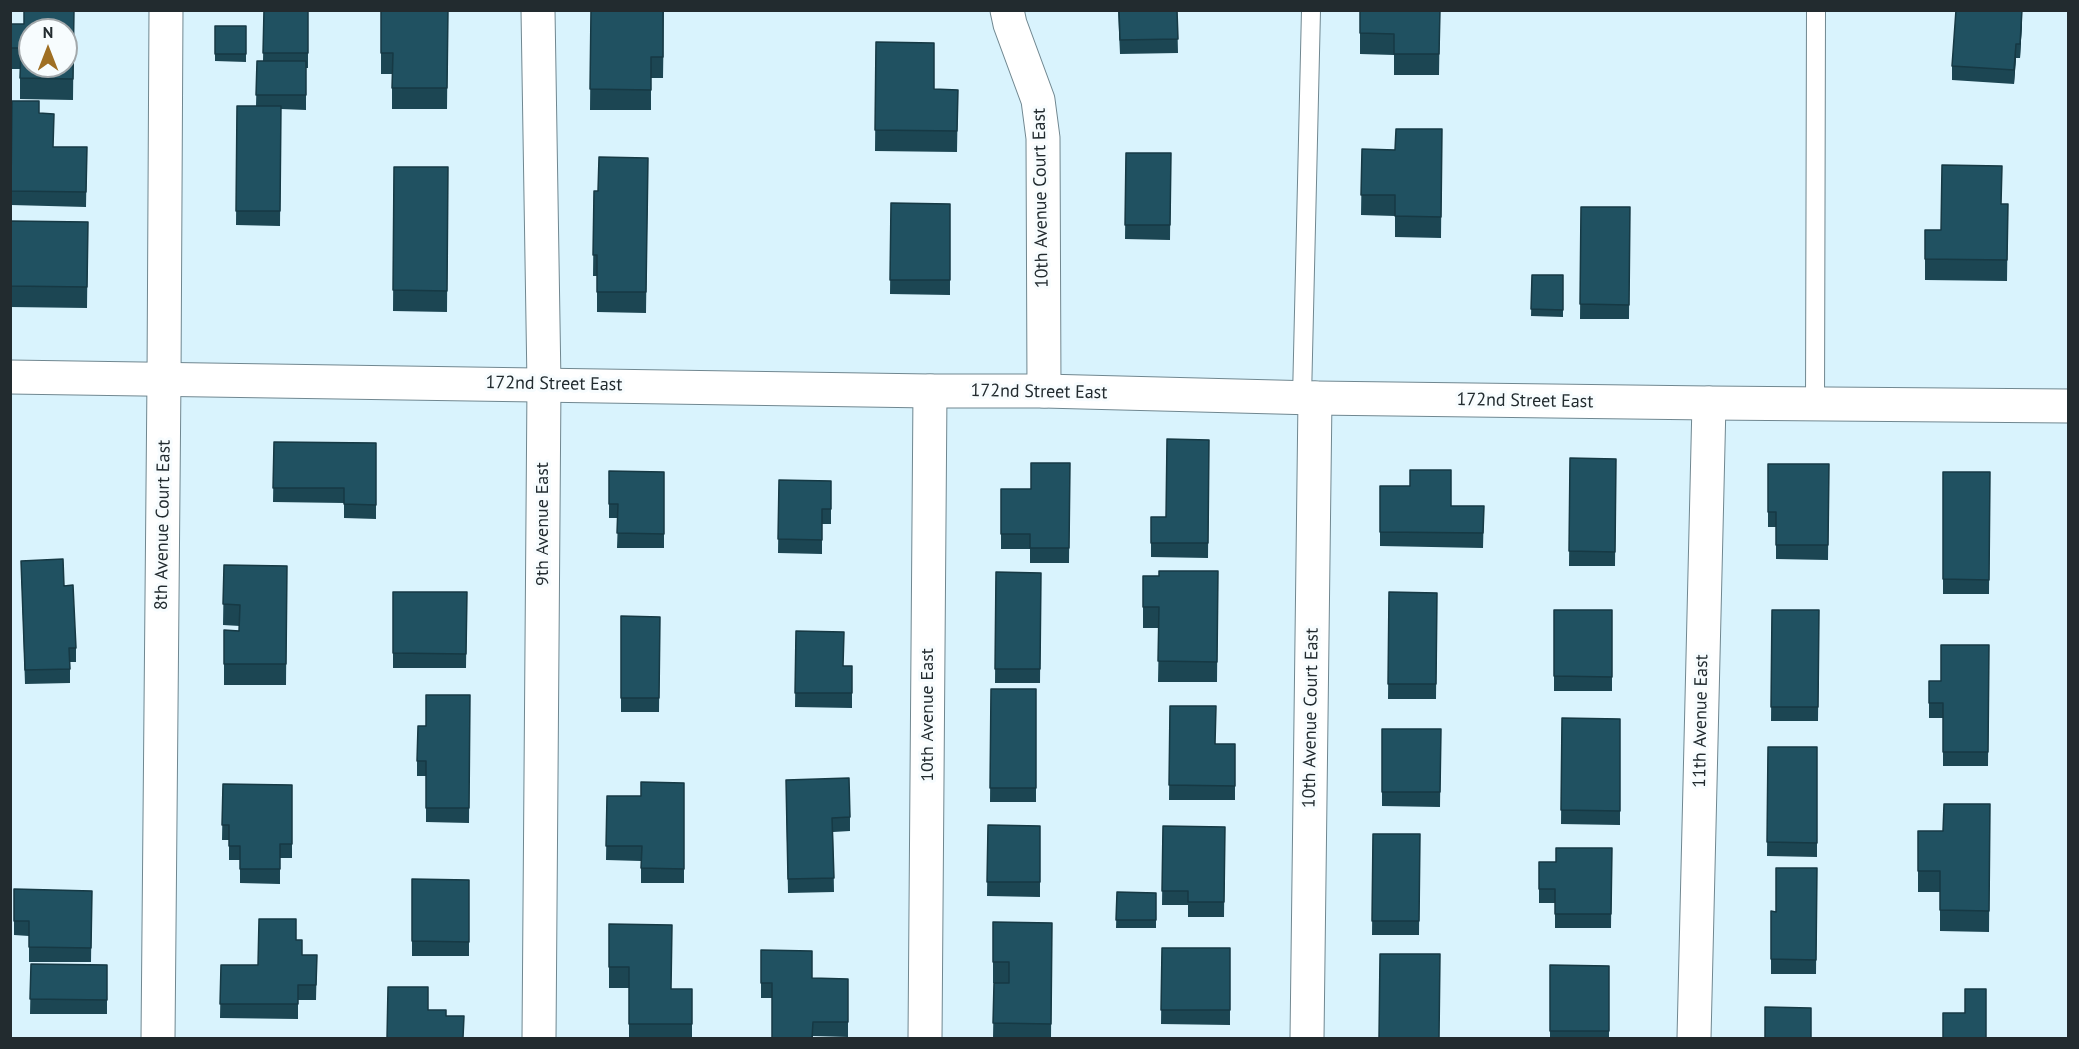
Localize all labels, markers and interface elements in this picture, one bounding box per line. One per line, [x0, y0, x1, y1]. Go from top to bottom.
north arrow [18, 18, 78, 78]
text: N [43, 22, 53, 42]
street label: 10th Avenue Court East [1029, 108, 1053, 288]
street label: 172nd Street East [485, 372, 623, 396]
street label: 172nd Street East [970, 380, 1108, 404]
street label: 172nd Street East [1456, 389, 1594, 413]
street label: 8th Avenue Court East [151, 440, 175, 610]
street label: 9th Avenue East [532, 462, 554, 586]
street label: 10th Avenue Court East [1299, 628, 1323, 808]
street label: 10th Avenue East [917, 648, 939, 782]
street label: 11th Avenue East [1689, 654, 1713, 788]

